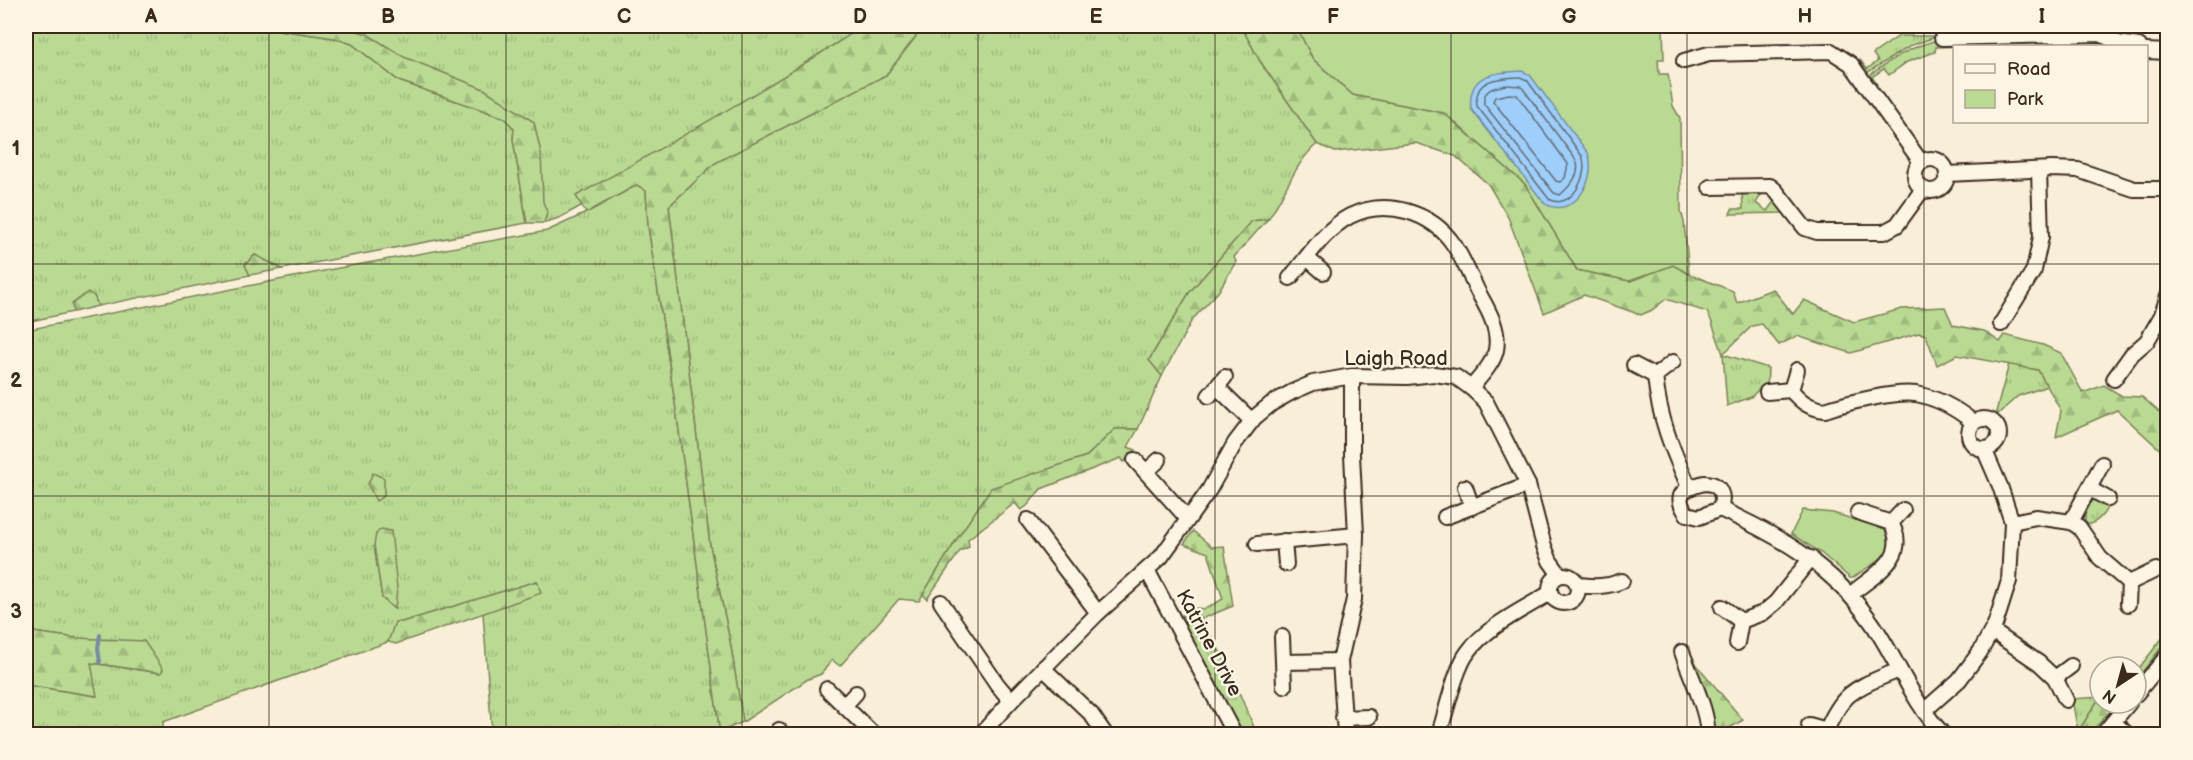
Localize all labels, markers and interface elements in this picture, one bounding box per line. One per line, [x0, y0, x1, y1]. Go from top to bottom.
text: A [144, 5, 158, 29]
text: B [381, 5, 395, 29]
text: C [617, 5, 631, 29]
text: D [853, 5, 867, 29]
text: E [1090, 5, 1103, 29]
text: F [1327, 5, 1339, 29]
text: G [1562, 5, 1577, 29]
text: H [1798, 5, 1812, 29]
text: I [2039, 5, 2045, 29]
legend [1953, 45, 2148, 123]
text: Road [2007, 59, 2051, 80]
text: Park [2007, 89, 2043, 110]
text: 1 [12, 137, 20, 161]
street label: Laigh Road [1344, 347, 1448, 371]
text: 2 [10, 369, 22, 393]
street label: Katrine Drive [1171, 585, 1247, 701]
text: 3 [10, 600, 22, 624]
north arrow [2088, 655, 2148, 715]
text: N [2100, 685, 2121, 707]

